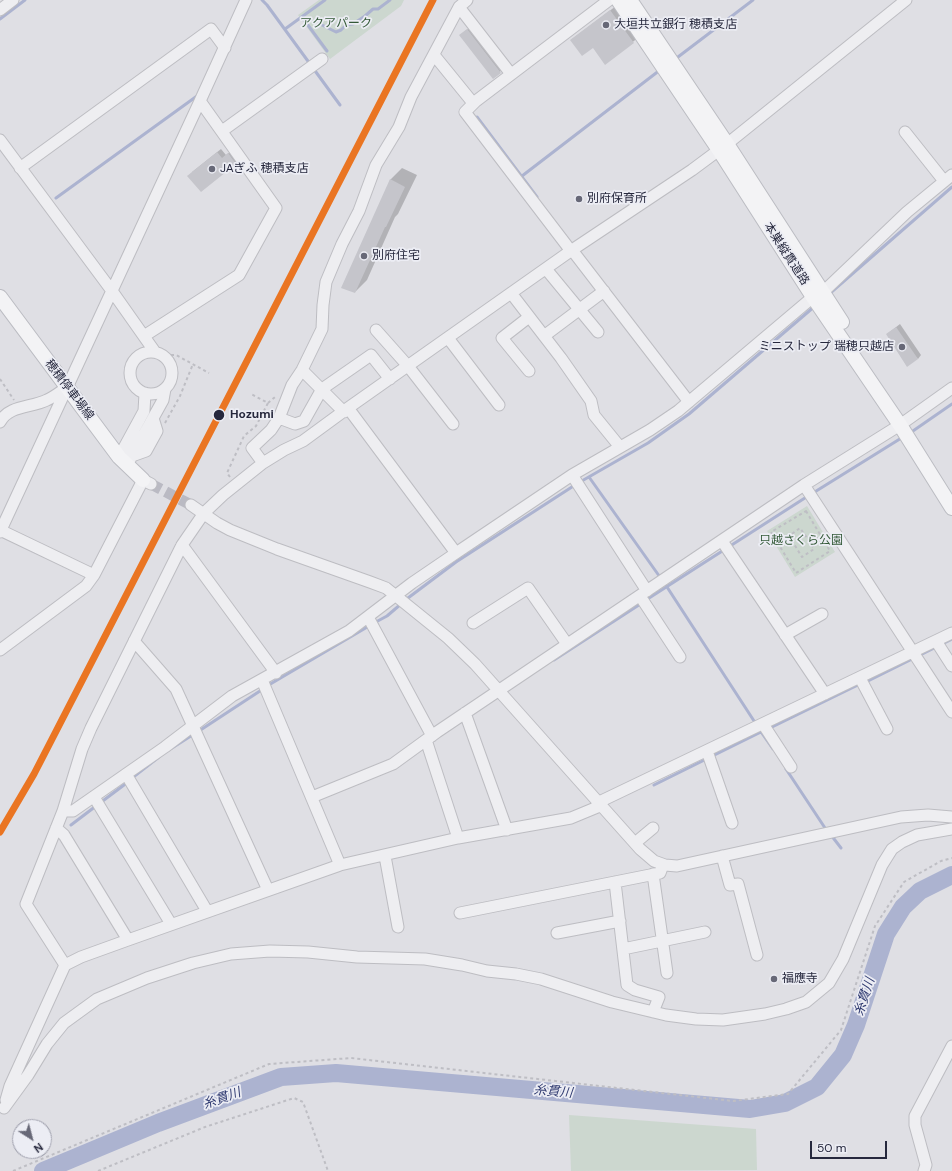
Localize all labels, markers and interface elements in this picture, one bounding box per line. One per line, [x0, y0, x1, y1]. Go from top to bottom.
park label: アクアパーク [300, 17, 372, 31]
place label: 大垣共立銀行 穂積支店 [614, 18, 737, 32]
marker: 大垣共立銀行 穂積支店 [601, 20, 611, 30]
place label: JAぎふ 穂積支店 [220, 162, 309, 176]
marker: JAぎふ 穂積支店 [207, 164, 217, 174]
place label: 別府保育所 [587, 192, 647, 206]
marker: 別府保育所 [574, 194, 584, 204]
street label: 本巣縦貫道路 [760, 220, 812, 288]
place label: 別府住宅 [372, 249, 420, 263]
marker: 別府住宅 [359, 251, 369, 261]
place label: ミニストップ 瑞穂只越店 [759, 340, 894, 354]
marker: ミニストップ 瑞穂只越店 [897, 342, 907, 352]
street label: 穂積停車場線 [42, 357, 96, 423]
marker: Hozumi [212, 408, 226, 422]
place label: Hozumi [230, 408, 274, 422]
park label: 只越さくら公園 [759, 534, 843, 548]
place label: 福應寺 [782, 972, 818, 986]
marker: 福應寺 [769, 974, 779, 984]
water label: 糸貫川 [852, 976, 878, 1018]
water label: 糸貫川 [533, 1083, 573, 1101]
water label: 糸貫川 [201, 1085, 243, 1113]
north arrow [12, 1119, 52, 1159]
scale bar [812, 1133, 889, 1159]
text: N [31, 1140, 46, 1156]
text: 50 m [817, 1140, 846, 1156]

